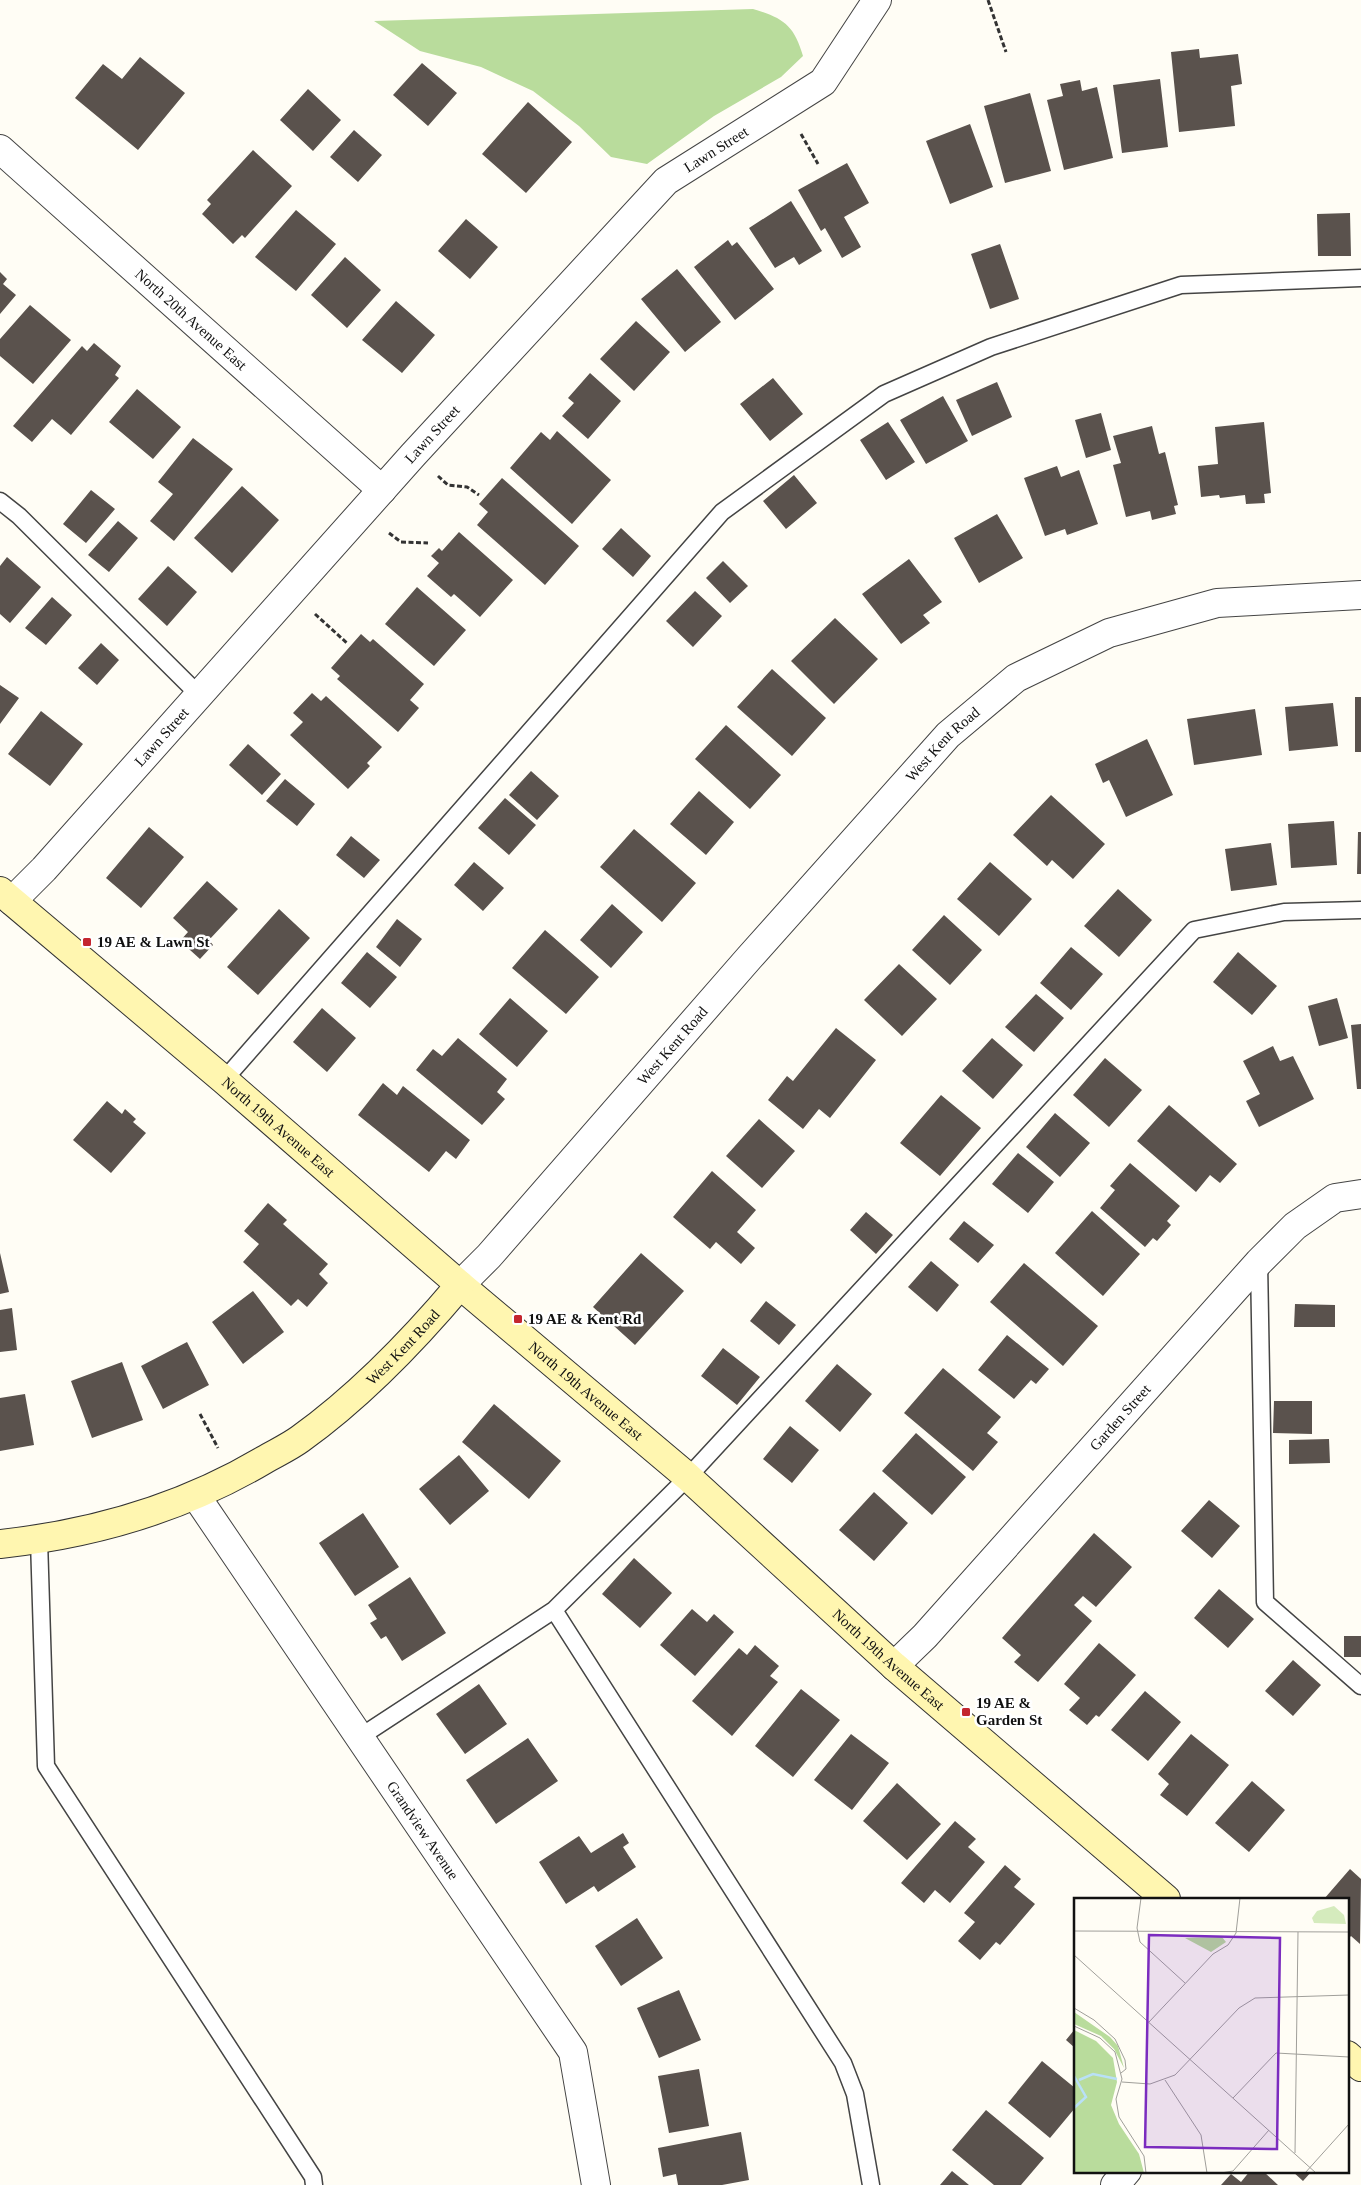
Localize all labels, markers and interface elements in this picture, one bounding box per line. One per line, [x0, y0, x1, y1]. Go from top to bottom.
street label: Lawn Street [681, 123, 752, 176]
street label: North 20th Avenue East [132, 266, 250, 374]
street label: Lawn Street [401, 401, 463, 467]
street label: Lawn Street [131, 704, 192, 770]
street label: West Kent Road [902, 704, 983, 785]
place label: 19 AE & Lawn St [97, 934, 210, 950]
marker: 19 AE & Lawn St [81, 936, 93, 948]
street label: West Kent Road [634, 1003, 711, 1088]
street label: North 19th Avenue East [219, 1074, 338, 1181]
street label: West Kent Road [363, 1306, 443, 1388]
place label: 19 AE & Kent Rd [528, 1311, 642, 1327]
marker: 19 AE & Kent Rd [512, 1313, 524, 1325]
street label: North 19th Avenue East [526, 1338, 646, 1444]
street label: Garden Street [1086, 1381, 1154, 1454]
street label: North 19th Avenue East [830, 1606, 948, 1714]
place label: 19 AE & Garden St [976, 1695, 1042, 1728]
marker: 19 AE & Garden St [960, 1706, 972, 1718]
street label: Grandview Avenue [384, 1778, 462, 1883]
inset map [1074, 1898, 1348, 2172]

